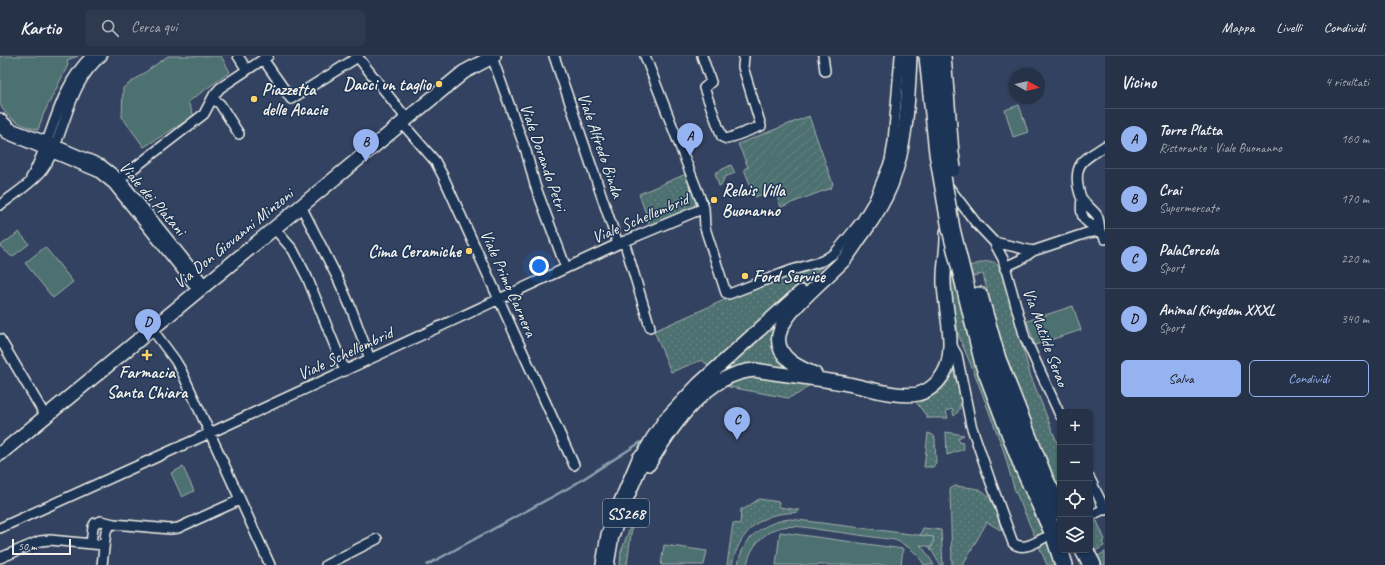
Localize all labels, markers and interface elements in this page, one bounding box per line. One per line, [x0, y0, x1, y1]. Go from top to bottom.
search box [85, 10, 365, 46]
text: Kartio [20, 16, 61, 40]
icon: search [99, 17, 121, 39]
text: Cerca qui [131, 18, 177, 37]
text: Mappa [1222, 19, 1254, 36]
text: Livelli [1276, 19, 1302, 36]
text: Condividi [1324, 19, 1365, 36]
north arrow [1009, 68, 1045, 104]
text: Vicino [1121, 72, 1156, 93]
place label: Dacci un taglio [344, 74, 433, 95]
text: 4 risultati [1325, 74, 1369, 90]
place label: Piazzetta delle Acacie [262, 79, 329, 120]
marker: Dacci un taglio [434, 79, 444, 89]
street label: Viale Alfredo Binda [573, 90, 629, 202]
marker: Piazzetta delle Acacie [249, 94, 259, 104]
street label: Viale Dorando Petri [515, 101, 572, 215]
text: Torre Platta [1159, 121, 1222, 140]
pin: A [677, 123, 703, 156]
pin: B [353, 129, 379, 162]
text: A [1131, 131, 1137, 147]
text: 160 m [1341, 131, 1369, 147]
text: Ristorante · Viale Buonanno [1159, 140, 1282, 156]
street label: Viale dei Platani [115, 157, 192, 241]
place label: Relais Villa Buonanno [722, 180, 787, 221]
text: Crai [1159, 181, 1181, 200]
street label: Via Don Giovanni Minzoni [169, 182, 299, 293]
street label: Viale Schellembrid [589, 188, 694, 248]
text: B [1131, 191, 1137, 207]
text: 170 m [1341, 191, 1369, 207]
marker: Relais Villa Buonanno [709, 195, 719, 205]
text: Supermercato [1159, 200, 1219, 216]
street label: Viale Primo Carnera [476, 226, 542, 341]
place label: Cima Ceramiche [368, 241, 462, 262]
text: PalaCercola [1159, 241, 1219, 260]
marker: Cima Ceramiche [464, 246, 474, 256]
text: C [1131, 251, 1137, 267]
text: 220 m [1341, 251, 1369, 267]
your location [529, 256, 549, 276]
text: Sport [1159, 260, 1184, 276]
place label: Ford Service [753, 266, 827, 287]
marker: Ford Service [740, 271, 750, 281]
street label: Via Matilde Serao [1018, 285, 1074, 391]
text: Animal Kingdom XXXL [1159, 301, 1275, 320]
pin: D [135, 309, 161, 342]
text: D [1130, 311, 1138, 327]
text: 340 m [1341, 311, 1369, 327]
text: Sport [1159, 320, 1184, 336]
street label: Viale Schellembrid [294, 321, 398, 385]
marker: Farmacia Santa Chiara [142, 350, 152, 360]
button: Salva [1121, 360, 1241, 397]
button: Condividi [1249, 360, 1369, 397]
place label: Farmacia Santa Chiara [107, 362, 189, 403]
pin: C [724, 407, 750, 440]
map controls [1057, 409, 1093, 553]
button: + [1057, 409, 1093, 445]
button: − [1057, 445, 1093, 481]
button: locate [1057, 481, 1093, 517]
road number: SS268 [603, 499, 649, 527]
button: layers [1057, 517, 1093, 553]
scale bar [12, 537, 71, 556]
text: 50 m [18, 539, 37, 553]

